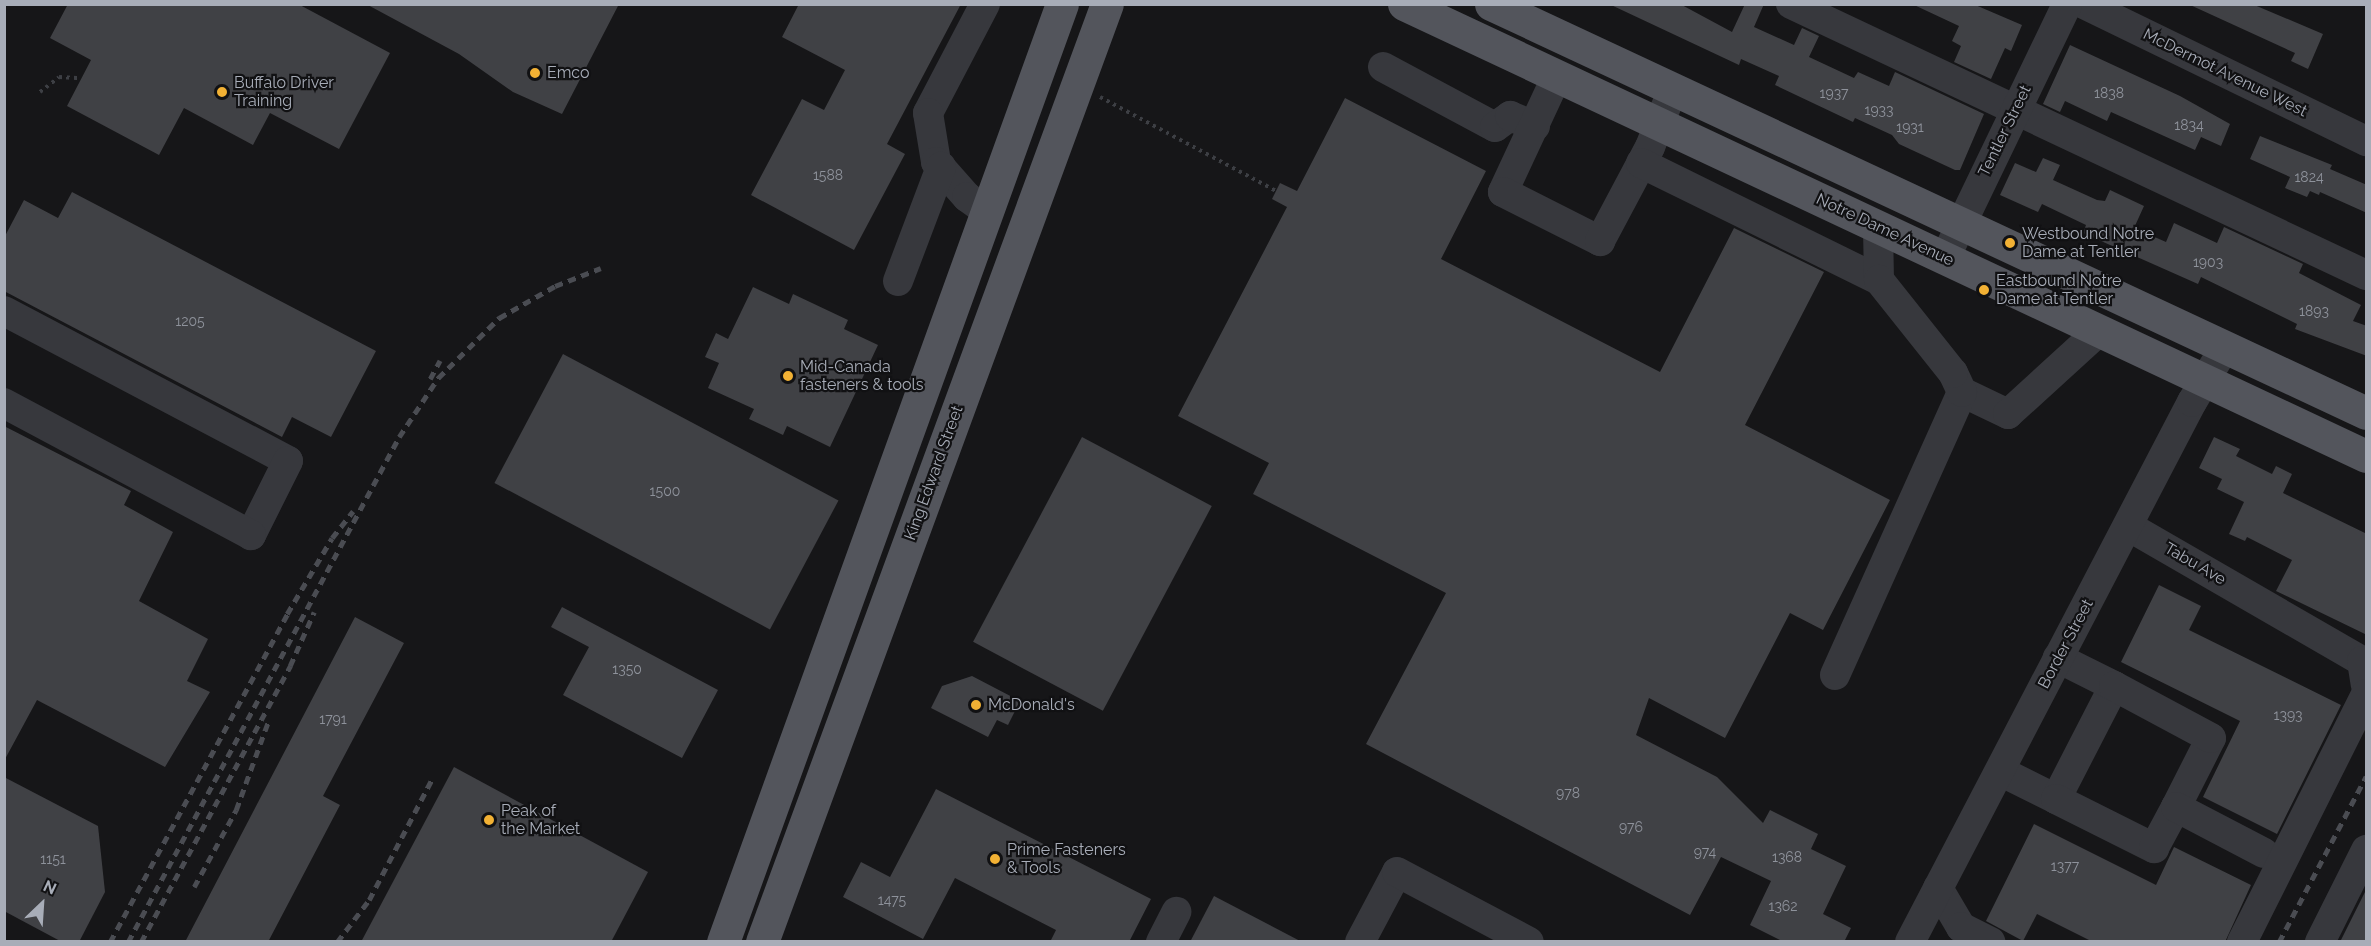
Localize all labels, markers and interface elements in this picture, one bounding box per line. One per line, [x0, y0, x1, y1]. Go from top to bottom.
street label: McDermot Avenue West [2139, 25, 2311, 121]
place label: Emco [547, 63, 590, 83]
marker: Emco [528, 66, 542, 80]
place label: Buffalo Driver Training [234, 73, 334, 111]
street label: Tentler Street [1975, 82, 2035, 180]
marker: Buffalo Driver Training [215, 85, 229, 99]
house number: 1937 [1819, 85, 1849, 101]
house number: 1838 [2094, 85, 2124, 101]
house number: 1933 [1864, 102, 1894, 118]
house number: 1834 [2174, 117, 2204, 133]
house number: 1931 [1896, 119, 1924, 135]
house number: 1588 [813, 167, 843, 183]
house number: 1824 [2294, 169, 2324, 185]
street label: Notre Dame Avenue [1813, 190, 1957, 270]
place label: Westbound Notre Dame at Tentler [2022, 224, 2154, 262]
marker: Westbound Notre Dame at Tentler [2003, 236, 2017, 250]
house number: 1903 [2193, 254, 2223, 270]
place label: Eastbound Notre Dame at Tentler [1996, 271, 2121, 309]
marker: Eastbound Notre Dame at Tentler [1977, 283, 1991, 297]
house number: 1893 [2299, 303, 2329, 319]
house number: 1205 [175, 313, 205, 329]
place label: Mid-Canada fasteners & tools [800, 357, 924, 395]
marker: Mid-Canada fasteners & tools [781, 369, 795, 383]
street label: King Edward Street [901, 403, 967, 543]
house number: 1500 [650, 483, 680, 499]
street label: Tabu Ave [2161, 539, 2229, 589]
street label: Border Street [2034, 596, 2098, 692]
house number: 1350 [612, 661, 642, 677]
place label: McDonald's [988, 695, 1075, 715]
marker: McDonald's [969, 698, 983, 712]
house number: 1393 [2273, 707, 2303, 723]
house number: 1791 [319, 711, 347, 727]
house number: 978 [1556, 785, 1580, 801]
place label: Peak of the Market [501, 801, 580, 839]
marker: Peak of the Market [482, 813, 496, 827]
house number: 976 [1619, 819, 1643, 835]
place label: Prime Fasteners & Tools [1007, 840, 1126, 878]
house number: 974 [1694, 844, 1716, 860]
house number: 1368 [1772, 849, 1802, 865]
house number: 1151 [40, 851, 66, 867]
marker: Prime Fasteners & Tools [988, 852, 1002, 866]
house number: 1377 [2051, 858, 2079, 874]
north arrow [12, 874, 72, 934]
text: N [40, 876, 59, 898]
house number: 1475 [878, 892, 906, 908]
house number: 1362 [1768, 898, 1798, 914]

